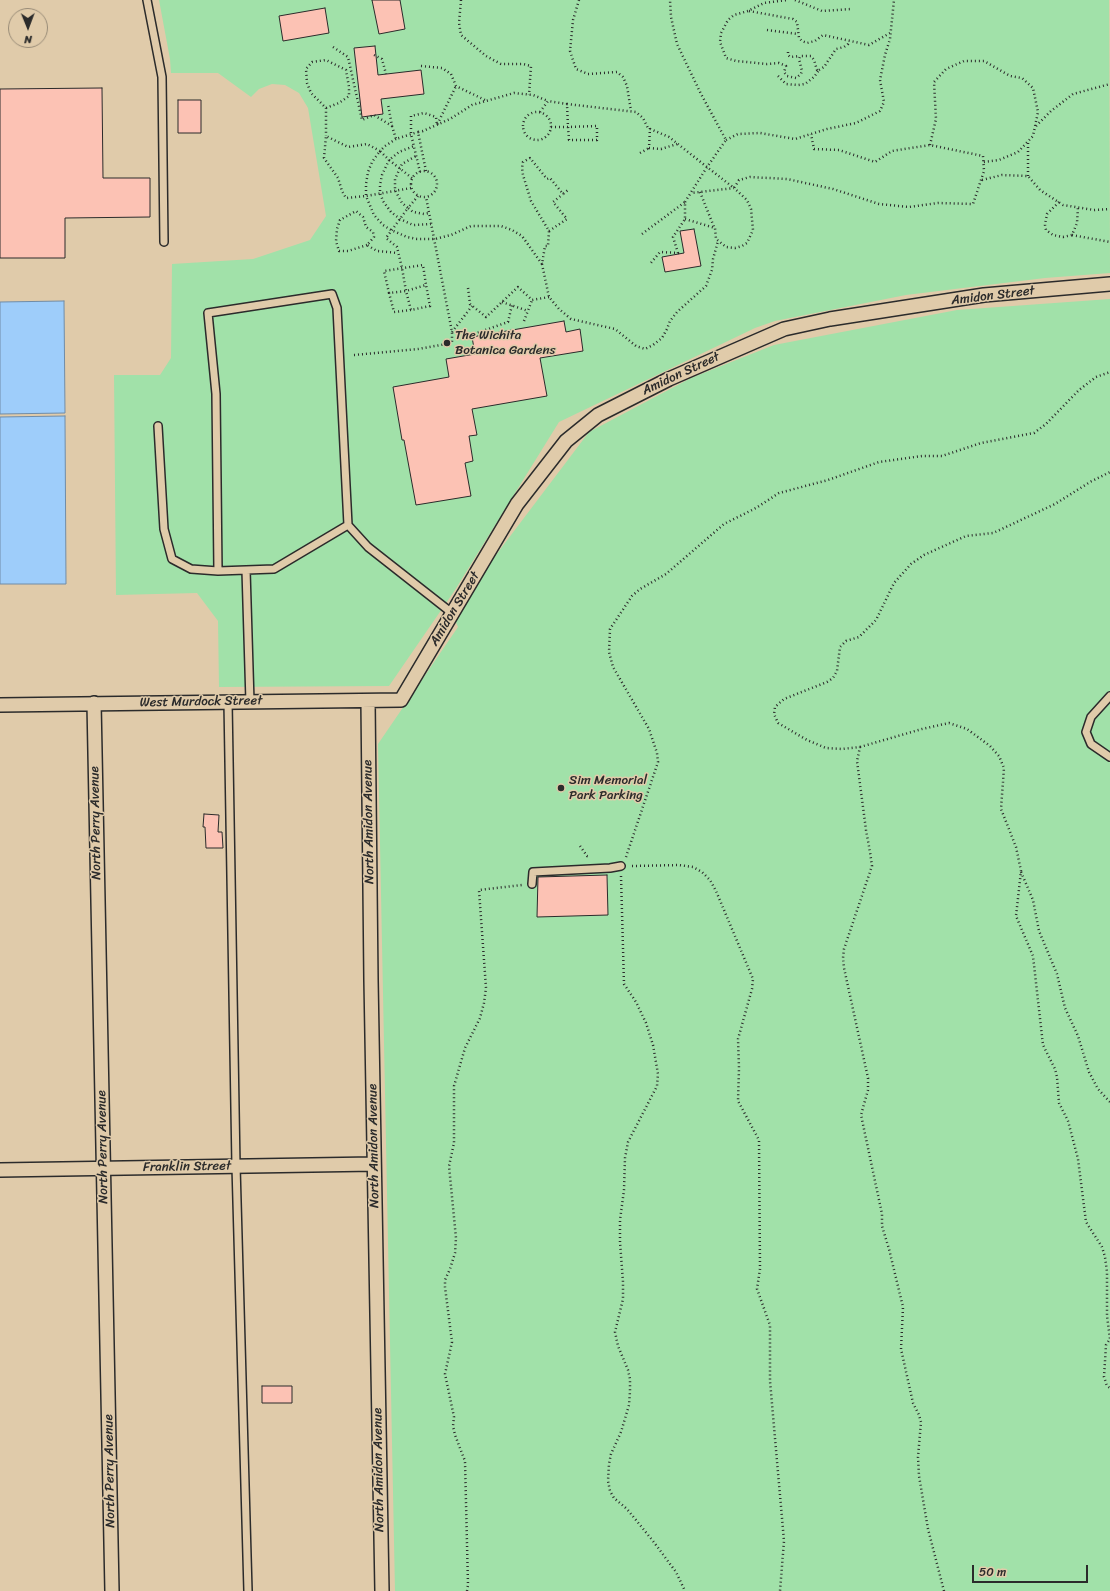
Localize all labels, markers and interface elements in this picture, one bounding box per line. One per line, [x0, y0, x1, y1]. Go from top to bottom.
north arrow [8, 8, 48, 48]
text: N [24, 30, 32, 49]
street label: Amidon Street [950, 283, 1036, 309]
place label: The Wichita Botanica Gardens [455, 328, 556, 359]
marker: The Wichita Botanica Gardens [442, 338, 452, 348]
street label: Amidon Street [640, 349, 722, 399]
street label: Amidon Street [427, 569, 483, 649]
street label: West Murdock Street [140, 693, 262, 711]
street label: North Amidon Avenue [360, 760, 378, 884]
street label: North Perry Avenue [87, 766, 105, 880]
place label: Sim Memorial Park Parking [569, 773, 647, 804]
marker: Sim Memorial Park Parking [556, 783, 566, 793]
street label: North Amidon Avenue [365, 1084, 383, 1208]
street label: North Perry Avenue [94, 1090, 112, 1204]
street label: Franklin Street [143, 1158, 231, 1176]
street label: North Amidon Avenue [370, 1408, 388, 1532]
street label: North Perry Avenue [101, 1414, 119, 1528]
scale bar [974, 1557, 1090, 1583]
text: 50 m [979, 1561, 1006, 1583]

